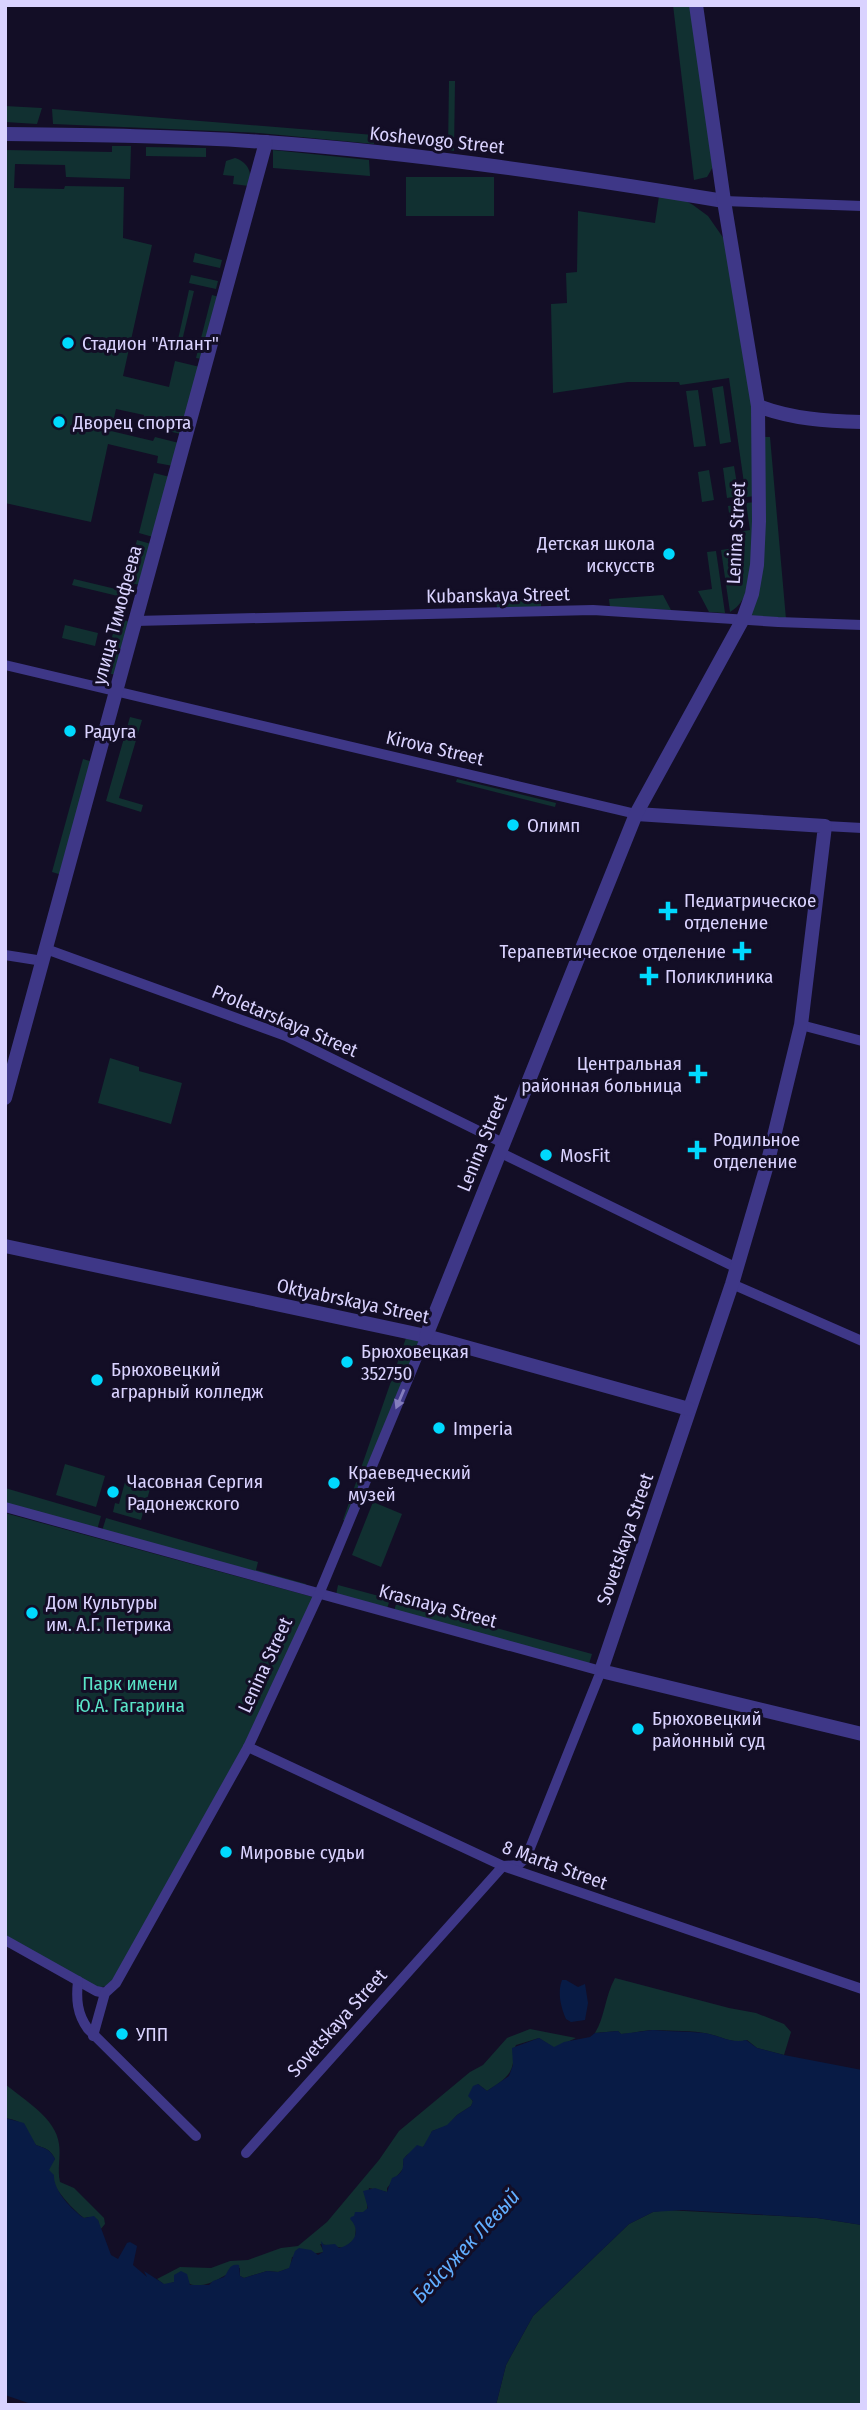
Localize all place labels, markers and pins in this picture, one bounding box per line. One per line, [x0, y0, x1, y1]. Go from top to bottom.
place label: Стадион "Атлант" [82, 332, 219, 355]
marker: Стадион "Атлант" [60, 335, 76, 351]
place label: Дворец спорта [72, 411, 191, 434]
marker: Дворец спорта [51, 414, 67, 430]
place label: Детская школа искусств [536, 532, 655, 577]
marker: Детская школа искусств [661, 546, 677, 562]
place label: Радуга [84, 720, 136, 743]
marker: Радуга [62, 723, 78, 739]
place label: Олимп [527, 814, 580, 837]
marker: Олимп [505, 817, 521, 833]
place label: Педиатрическое отделение [684, 889, 816, 934]
marker: Педиатрическое отделение [658, 901, 678, 921]
place label: Терапевтическое отделение [500, 940, 726, 963]
marker: Терапевтическое отделение [732, 941, 752, 961]
place label: Поликлиника [665, 965, 773, 988]
marker: Поликлиника [639, 966, 659, 986]
place label: Центральная районная больница [521, 1052, 682, 1097]
marker: Центральная районная больница [688, 1064, 708, 1084]
place label: Родильное отделение [713, 1128, 800, 1173]
marker: Родильное отделение [687, 1140, 707, 1160]
place label: MosFit [560, 1144, 611, 1167]
marker: MosFit [538, 1147, 554, 1163]
place label: Брюховецкая 352750 [361, 1340, 469, 1385]
marker: Брюховецкая 352750 [339, 1354, 355, 1370]
place label: Брюховецкий аграрный колледж [111, 1358, 263, 1403]
marker: Брюховецкий аграрный колледж [89, 1372, 105, 1388]
place label: Imperia [453, 1417, 513, 1440]
marker: Imperia [431, 1420, 447, 1436]
place label: Краеведческий музей [348, 1461, 471, 1506]
place label: Часовная Сергия Радонежского [127, 1470, 263, 1515]
marker: Краеведческий музей [326, 1475, 342, 1491]
marker: Часовная Сергия Радонежского [105, 1484, 121, 1500]
place label: Дом Культуры им. А.Г. Петрика [45, 1591, 172, 1636]
marker: Дом Культуры им. А.Г. Петрика [24, 1605, 40, 1621]
place label: Брюховецкий районный суд [652, 1707, 765, 1752]
marker: Брюховецкий районный суд [630, 1721, 646, 1737]
place label: Мировые судьи [240, 1841, 365, 1864]
marker: Мировые судьи [218, 1844, 234, 1860]
place label: УПП [135, 2023, 168, 2046]
marker: УПП [114, 2026, 130, 2042]

